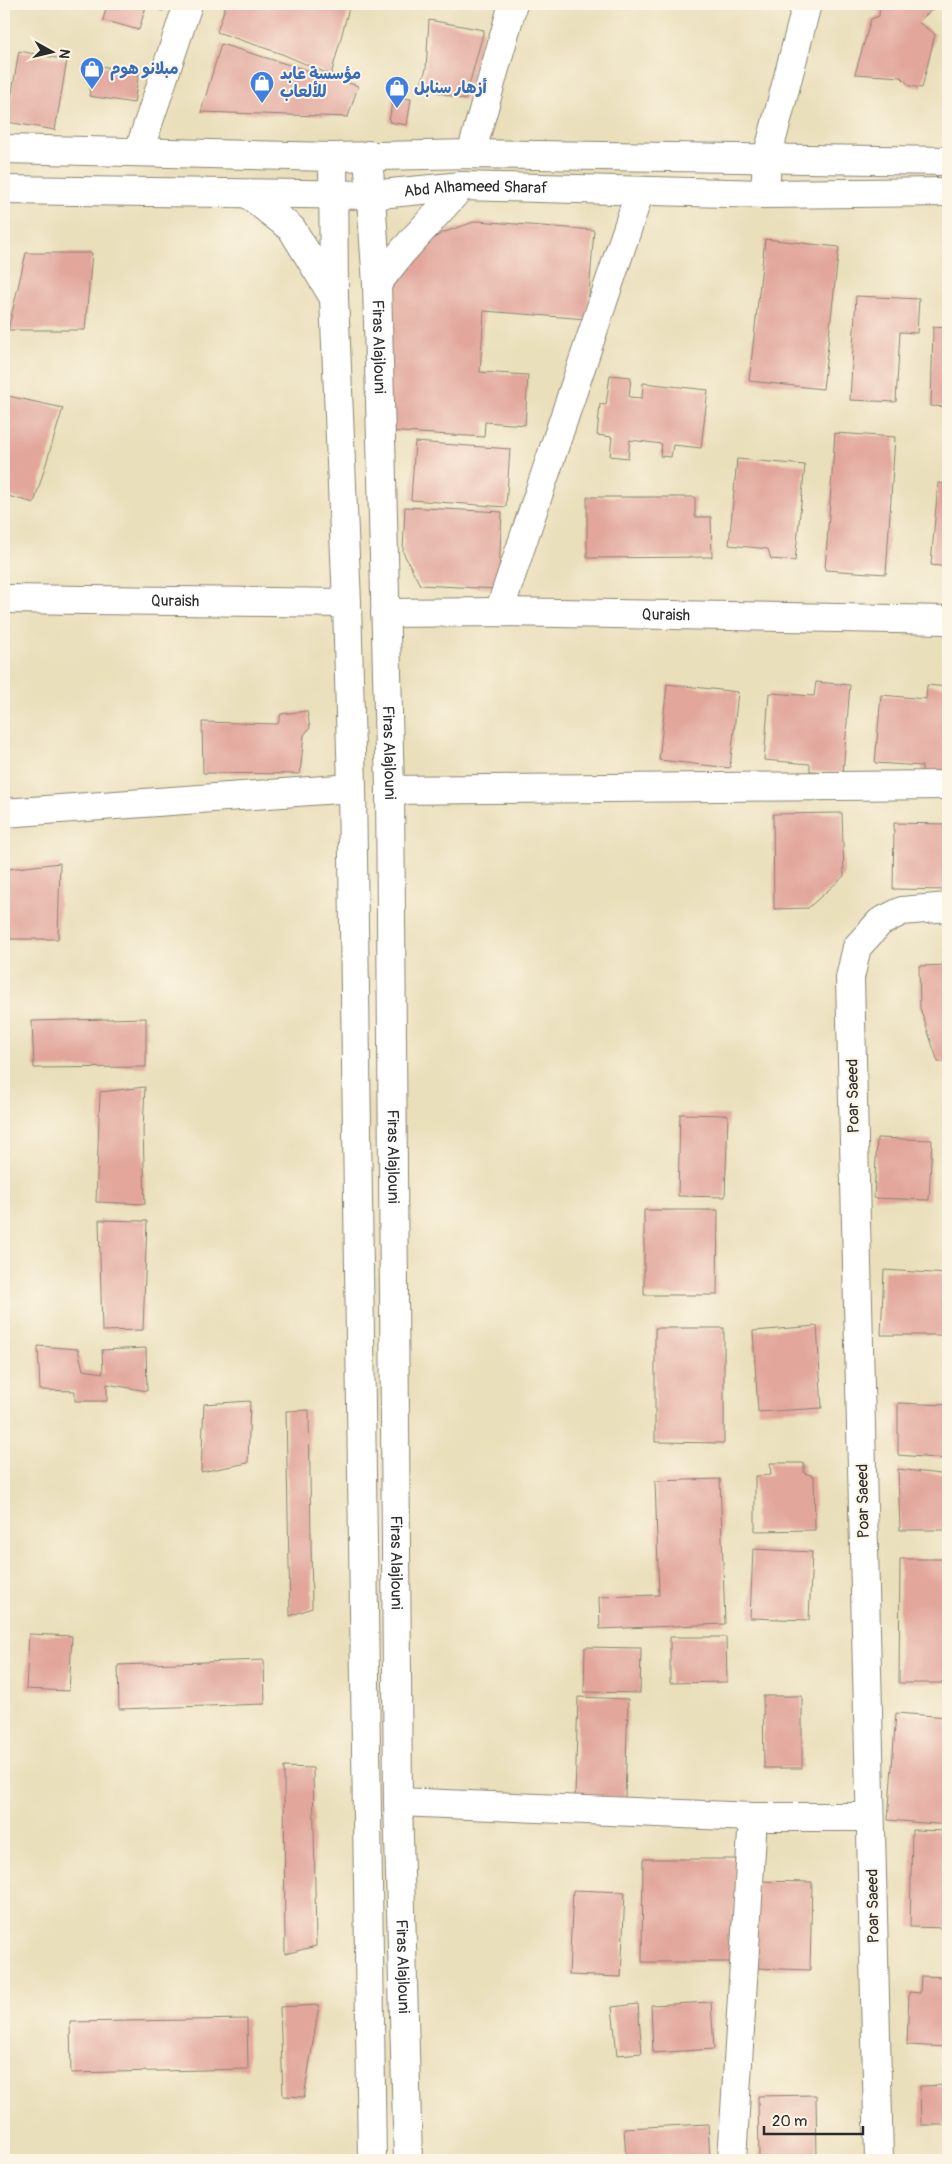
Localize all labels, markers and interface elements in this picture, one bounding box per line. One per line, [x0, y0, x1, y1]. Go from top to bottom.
north arrow [28, 28, 78, 78]
text: N [55, 48, 73, 60]
shop icon: مبلانو هوم [79, 56, 105, 90]
place label: مبلانو هوم [110, 59, 179, 81]
place label: مؤسسة عابد للألعاب [280, 64, 361, 102]
shop icon: مؤسسة عابد للألعاب [249, 70, 275, 104]
shop icon: أزهار سنابل [384, 75, 410, 109]
place label: أزهار سنابل [414, 77, 488, 98]
street label: Abd Alhameed Sharaf [403, 176, 548, 202]
street label: Firas Alajlouni [367, 299, 390, 394]
street label: Quraish [151, 591, 199, 611]
street label: Quraish [642, 605, 690, 625]
street label: Firas Alajlouni [378, 705, 400, 800]
street label: Poar Saeed [842, 1059, 864, 1133]
street label: Firas Alajlouni [383, 1109, 403, 1204]
street label: Poar Saeed [852, 1464, 874, 1538]
street label: Firas Alajlouni [386, 1515, 406, 1610]
street label: Poar Saeed [862, 1869, 884, 1943]
street label: Firas Alajlouni [391, 1919, 414, 2014]
scale bar [764, 2104, 863, 2136]
text: 20 m [772, 2112, 807, 2131]

